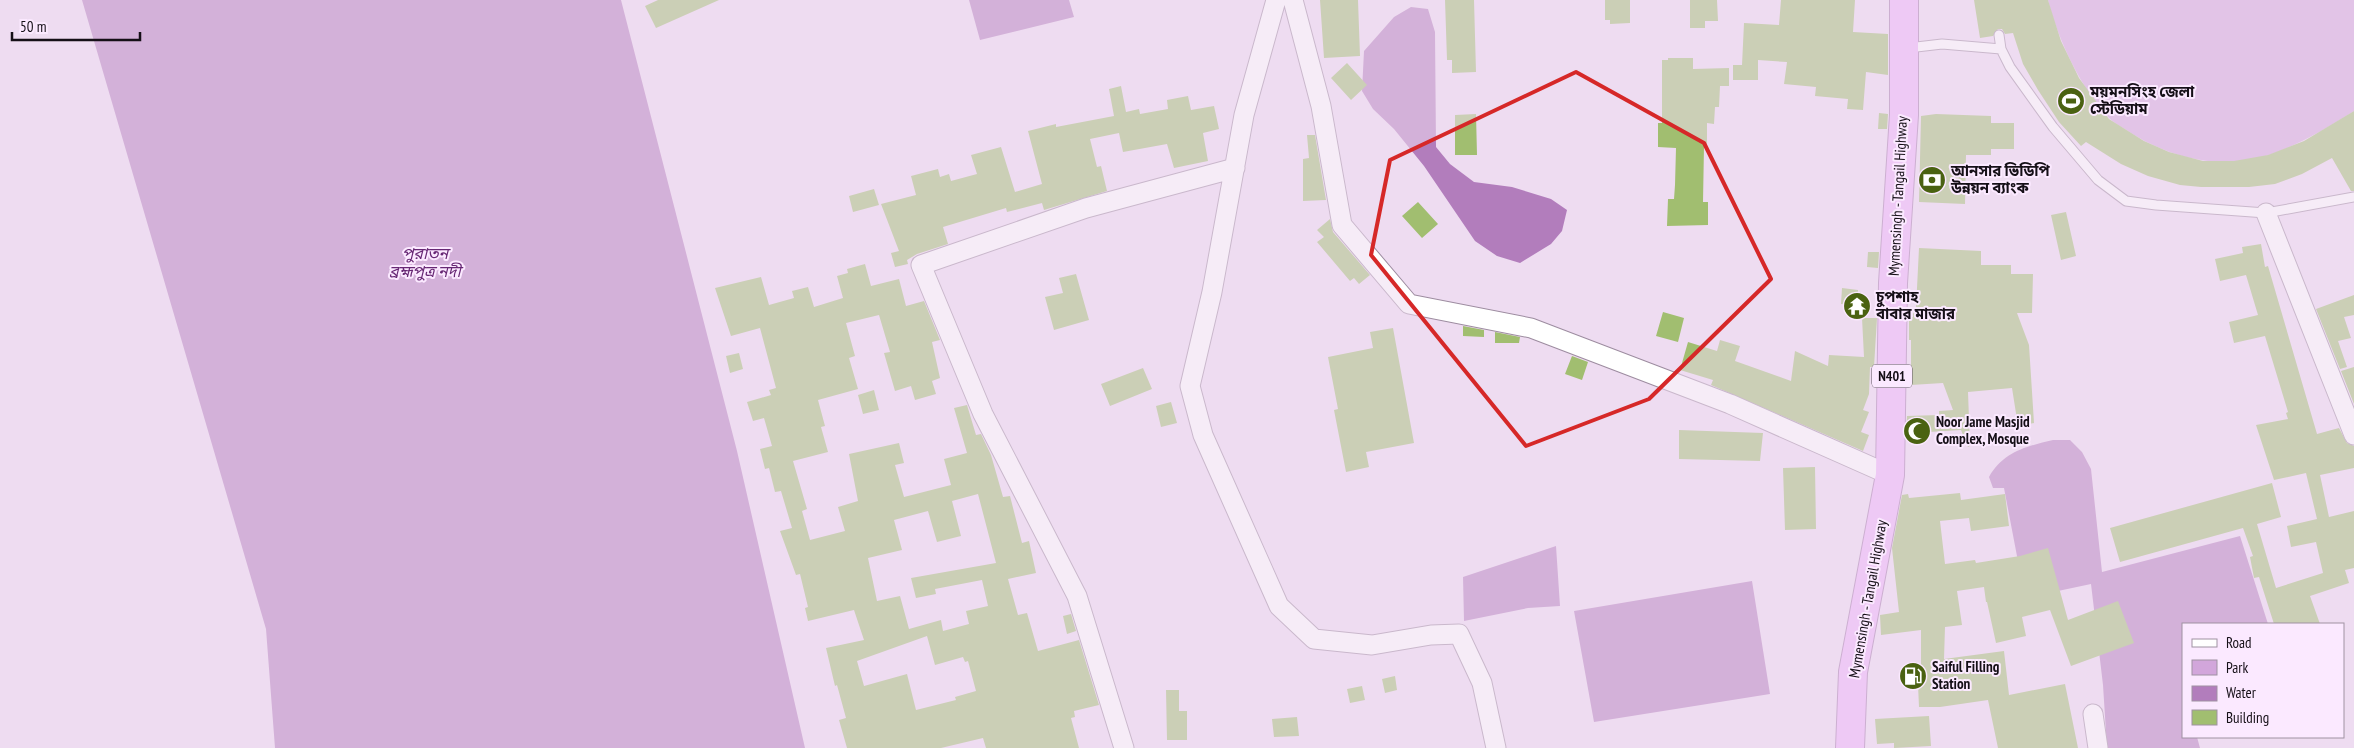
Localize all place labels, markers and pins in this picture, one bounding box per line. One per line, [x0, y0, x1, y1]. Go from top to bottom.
place label: ময়মনসিংহ জেলা স্টেডিয়াম [2089, 82, 2195, 118]
sports icon: ময়মনসিংহ জেলা স্টেডিয়াম [2056, 86, 2086, 116]
place label: আনসার ভিডিপি উন্নয়ন ব্যাংক [1950, 161, 2051, 197]
bank icon: আনসার ভিডিপি উন্নয়ন ব্যাংক [1917, 165, 1947, 195]
place label: চুপশাহ বাবার মাজার [1875, 287, 1956, 323]
temple icon: চুপশাহ বাবার মাজার [1842, 291, 1872, 321]
place label: Noor Jame Masjid Complex, Mosque [1936, 412, 2030, 448]
mosque icon: Noor Jame Masjid Complex, Mosque [1902, 416, 1932, 446]
place label: Saiful Filling Station [1932, 657, 2000, 693]
fuel station icon: Saiful Filling Station [1898, 661, 1928, 691]

